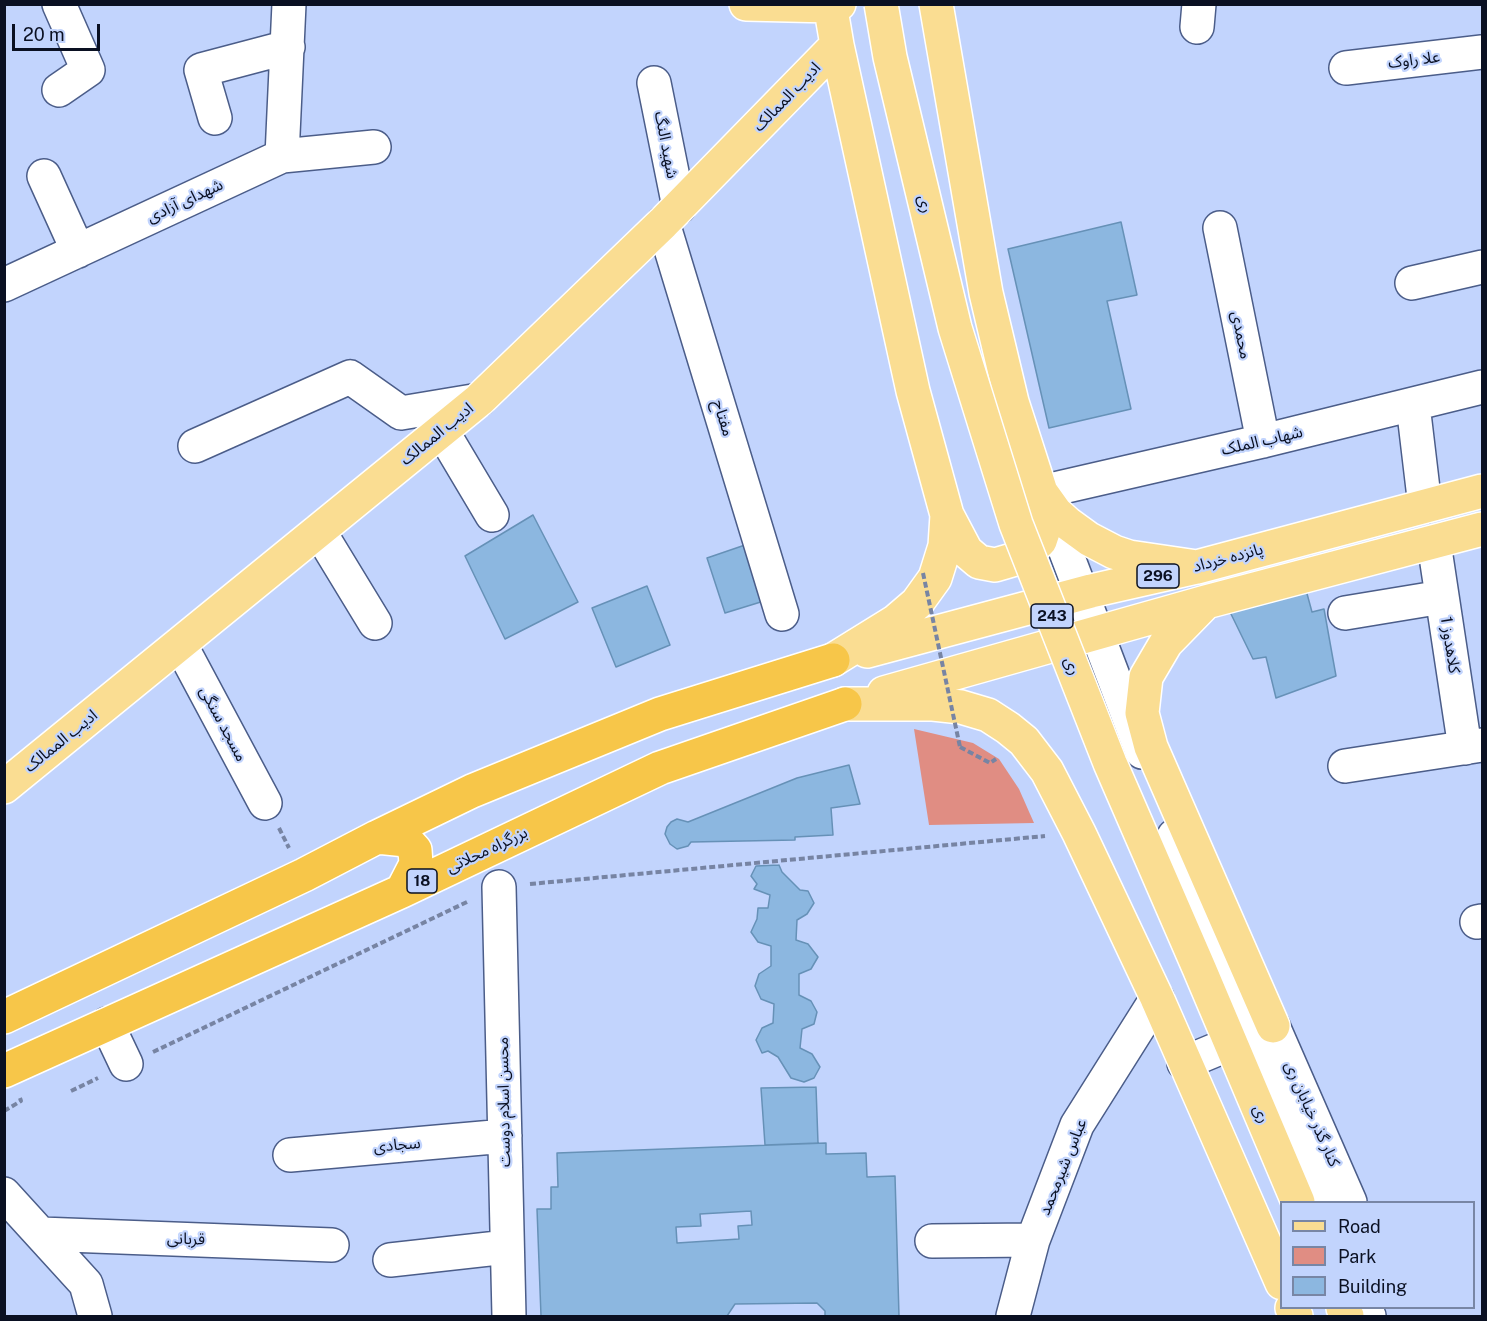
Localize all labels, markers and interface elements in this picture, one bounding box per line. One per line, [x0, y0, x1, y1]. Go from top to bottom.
scale bar [15, 12, 104, 50]
text: 20 m [23, 24, 65, 45]
street label: علا راوک [1387, 47, 1441, 73]
street label: ادیب الممالک [749, 59, 825, 135]
street label: شهید النگ [650, 110, 682, 180]
street label: شهدای آزادی [144, 175, 226, 227]
street label: ری [914, 193, 936, 215]
street label: محمدی [1227, 309, 1255, 361]
street label: مفتاح [708, 397, 738, 439]
street label: ادیب الممالک [397, 399, 477, 469]
street label: شهاب الملک [1220, 422, 1304, 460]
street label: پانزده خرداد [1191, 539, 1265, 577]
road number: 296 [1137, 564, 1179, 588]
road number: 243 [1031, 604, 1073, 628]
street label: کلاهدوز 1 [1436, 615, 1464, 675]
street label: ری [1060, 654, 1084, 678]
street label: مسجد سنگی [195, 683, 251, 765]
street label: ادیب الممالک [21, 706, 101, 776]
street label: بزرگراه محلاتی [443, 823, 531, 877]
road number: 18 [407, 869, 437, 893]
street label: محسن اسلام دوست [493, 1037, 515, 1167]
street label: کنار گذر خیابان ری [1280, 1058, 1344, 1170]
street label: ری [1249, 1102, 1273, 1126]
street label: عباس شیرمحمد [1035, 1116, 1091, 1218]
street label: سجادی [373, 1133, 421, 1157]
legend [1280, 1201, 1475, 1309]
text: Road [1338, 1216, 1381, 1237]
street label: قربانی [167, 1229, 205, 1249]
text: Park [1338, 1246, 1376, 1267]
text: Building [1338, 1276, 1407, 1297]

